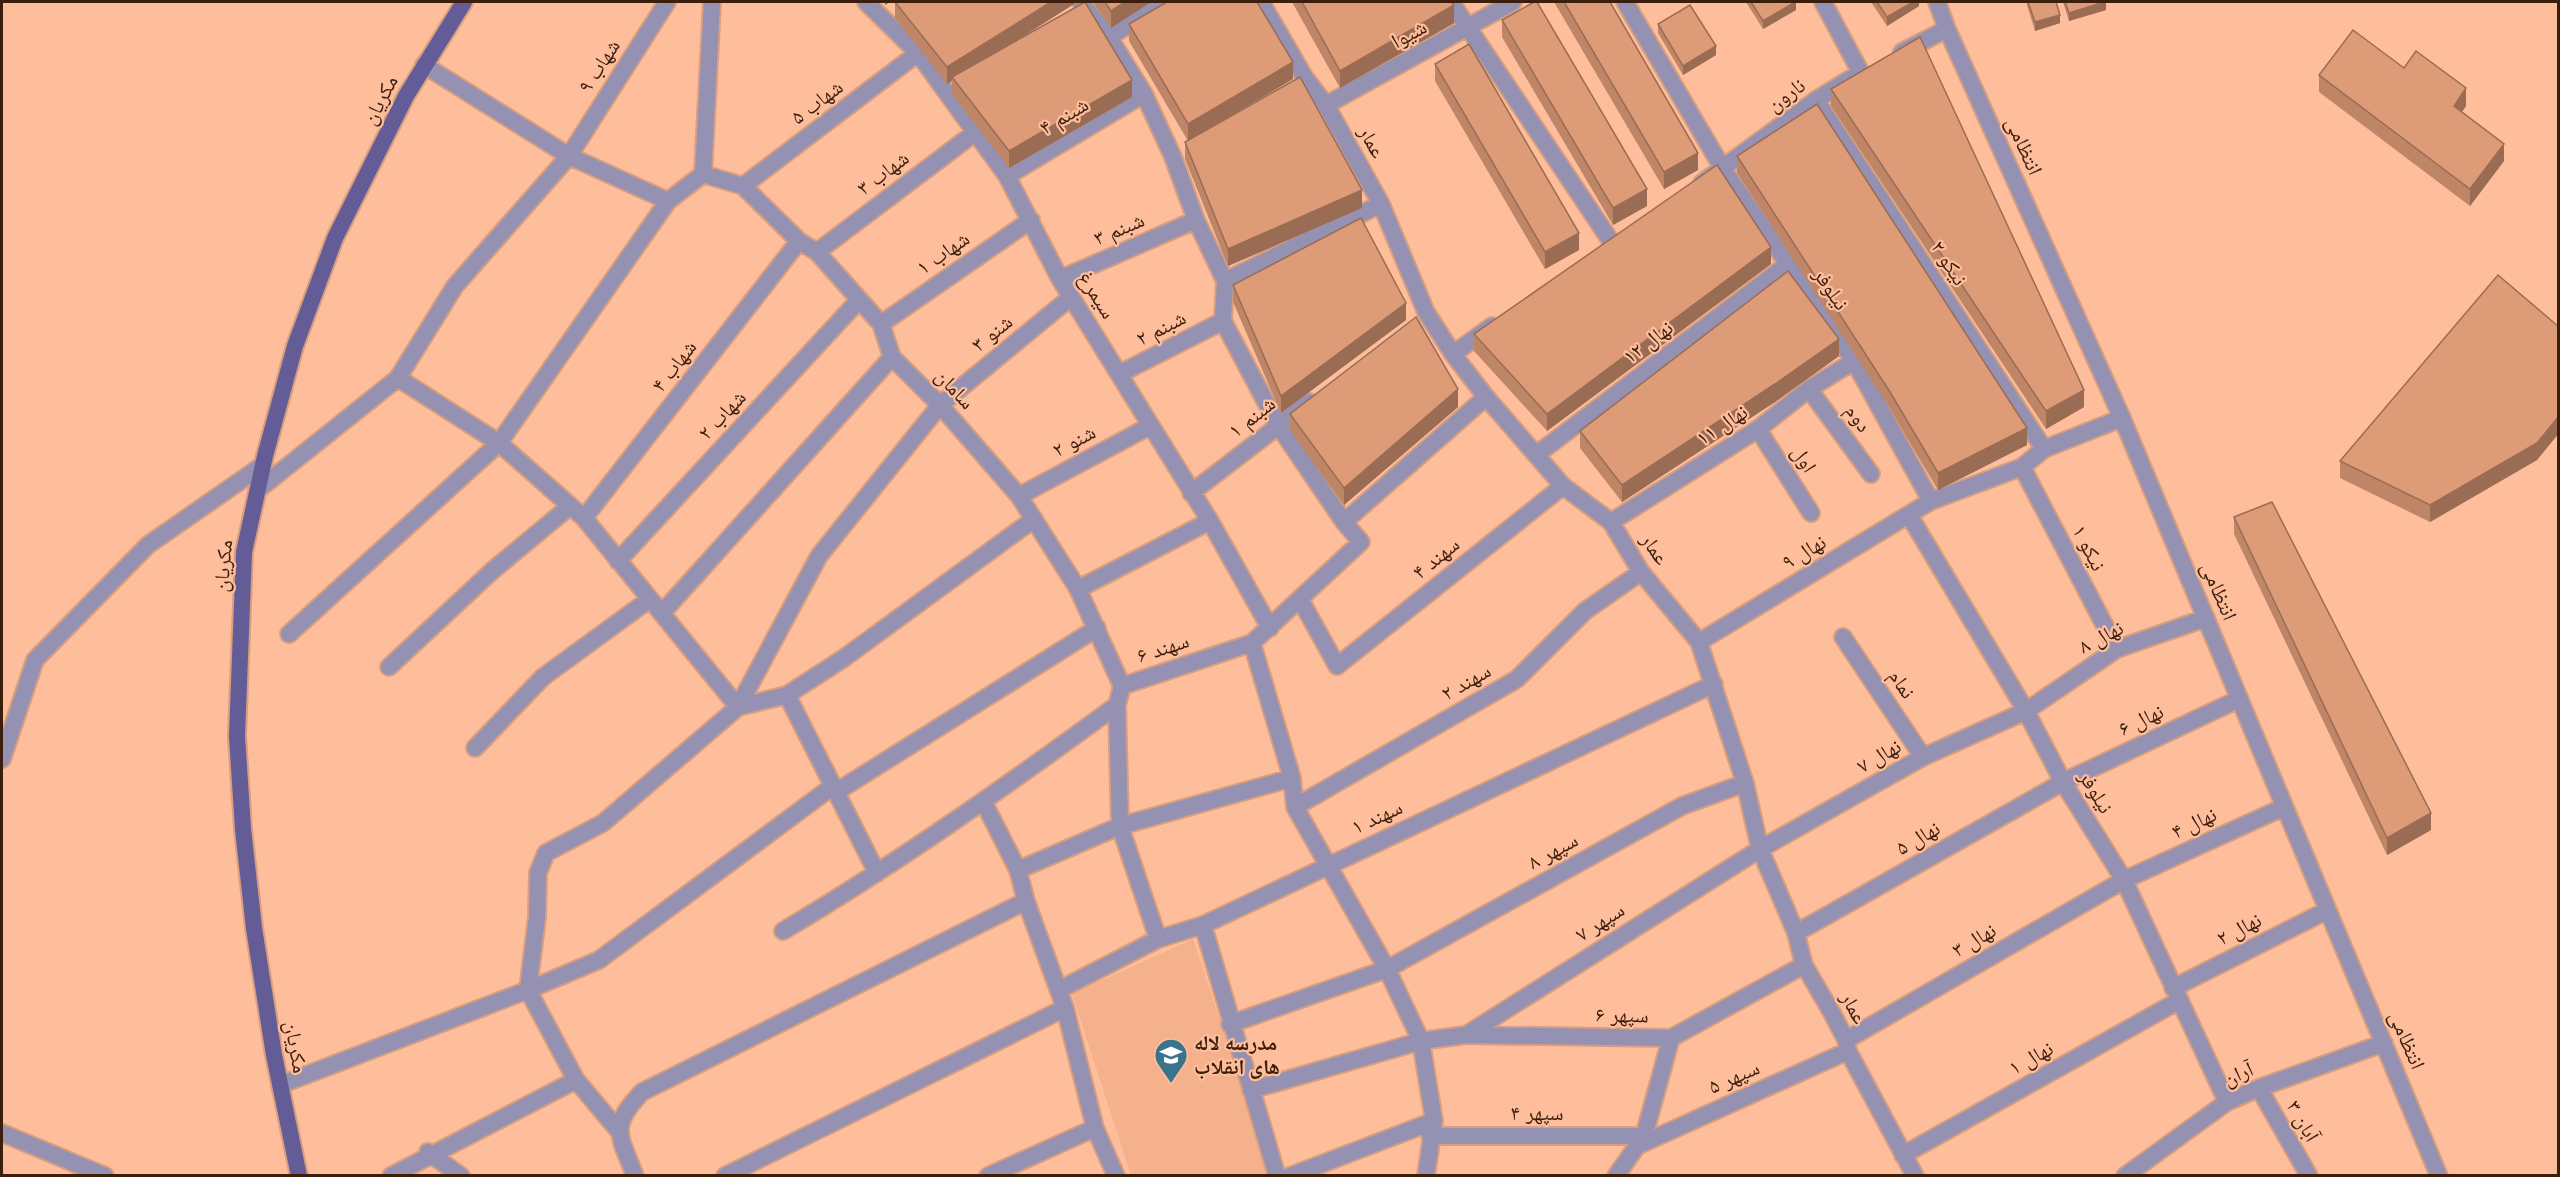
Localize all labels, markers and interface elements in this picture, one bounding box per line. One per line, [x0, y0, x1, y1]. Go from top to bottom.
street label: شیوا [1387, 14, 1431, 53]
street label: شهاب ۹ [572, 34, 625, 97]
street label: مکریان [356, 71, 403, 129]
street label: نارون [1762, 72, 1810, 117]
street label: شهاب ۵ [786, 74, 848, 129]
street label: شبنم ۴ [1035, 91, 1094, 142]
street label: انتظامی [2000, 113, 2048, 179]
street label: عمار [1353, 121, 1391, 162]
street label: شهاب ۳ [852, 145, 914, 200]
street label: شبنم ۳ [1090, 207, 1149, 252]
street label: شهاب ۱ [912, 226, 974, 280]
street label: نیکو ۲ [1926, 236, 1973, 290]
street label: نیلوفر [1808, 262, 1855, 315]
street label: سیمرغ [1072, 266, 1122, 324]
street label: شبنم ۲ [1132, 304, 1191, 352]
street label: شنو ۳ [966, 309, 1017, 357]
street label: نهال ۱۲ [1618, 315, 1678, 369]
street label: شهاب ۴ [646, 335, 702, 397]
street label: سامان [930, 363, 980, 414]
street label: شهاب ۲ [692, 385, 751, 445]
street label: شبنم ۱ [1223, 391, 1281, 444]
street label: نهال ۱۱ [1691, 399, 1752, 450]
street label: دوم [1838, 399, 1877, 438]
street label: شنو ۲ [1048, 419, 1100, 462]
street label: اول [1787, 441, 1822, 477]
street label: نیکو ۱ [2067, 521, 2112, 575]
street label: عمار [1635, 527, 1675, 570]
street label: نهال ۹ [1777, 529, 1830, 574]
street label: سهند ۴ [1407, 531, 1464, 584]
street label: مکریان [208, 539, 237, 593]
street label: انتظامی [2195, 558, 2243, 624]
street label: نهال ۸ [2074, 615, 2127, 659]
street label: سهند ۶ [1134, 627, 1192, 668]
street label: سهند ۲ [1436, 657, 1495, 706]
street label: نمام [1882, 664, 1921, 704]
street label: نهال ۶ [2114, 698, 2167, 741]
street label: نهال ۷ [1852, 733, 1905, 778]
street label: نیلوفر [2073, 765, 2119, 818]
street label: سهند ۱ [1347, 794, 1406, 839]
street label: نهال ۴ [2167, 801, 2220, 844]
street label: نهال ۵ [1891, 815, 1944, 860]
street label: سپهر ۸ [1523, 827, 1582, 875]
street label: سپهر ۷ [1571, 897, 1629, 947]
street label: نهال ۲ [2212, 907, 2265, 950]
street label: نهال ۳ [1947, 917, 2000, 962]
street label: عمار [1835, 987, 1873, 1028]
street label: سپهر ۶ [1595, 1002, 1649, 1028]
street label: انتظامی [2383, 1007, 2431, 1073]
street label: مکریان [280, 1019, 313, 1075]
place label: مدرسه لاله های انقلاب [1194, 1030, 1280, 1079]
street label: نهال ۱ [2004, 1035, 2057, 1080]
school or university icon: مدرسه لاله های انقلاب [1153, 1037, 1189, 1084]
street label: سپهر ۵ [1704, 1054, 1763, 1099]
street label: آران [2219, 1056, 2257, 1091]
street label: آبان ۳ [2282, 1096, 2326, 1147]
street label: سپهر ۴ [1510, 1100, 1564, 1125]

